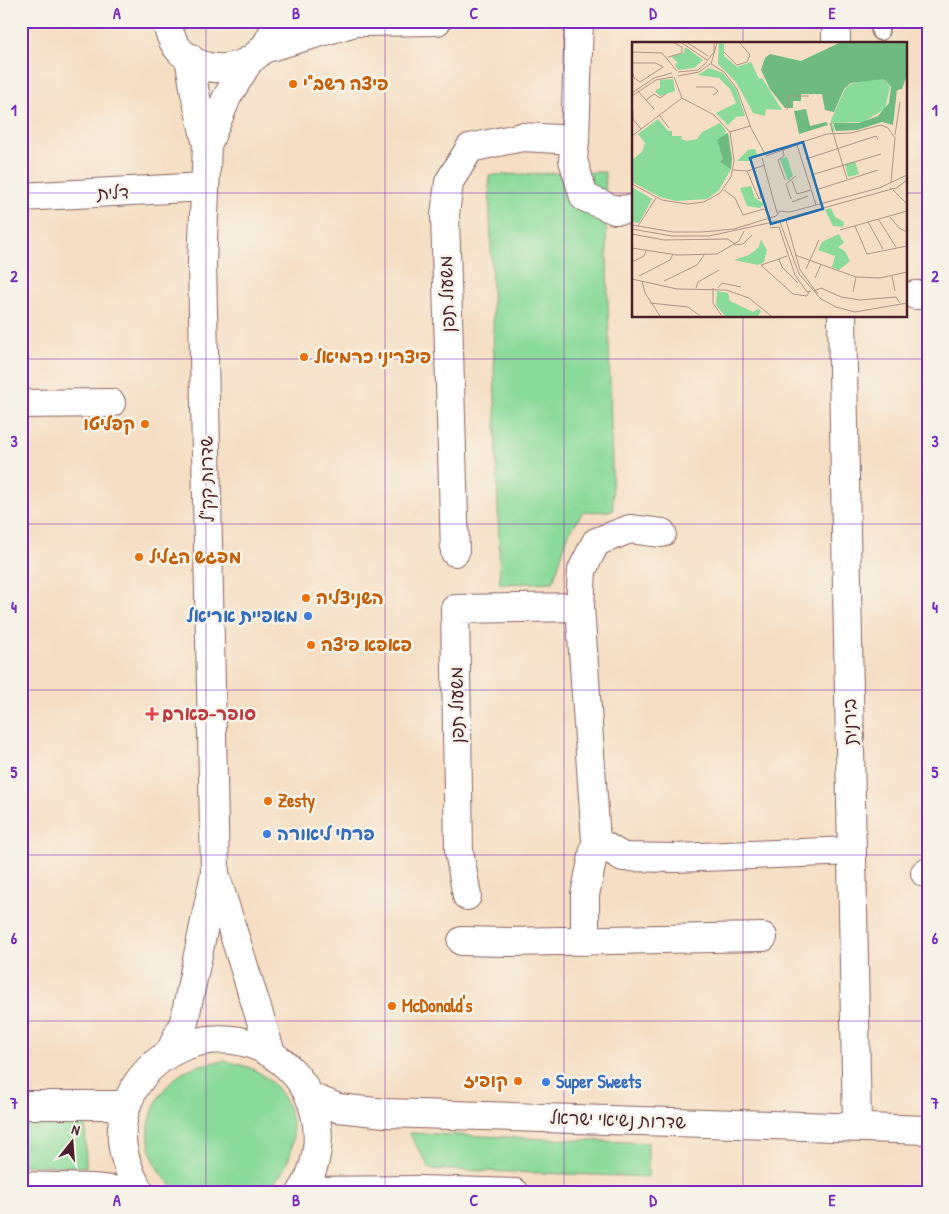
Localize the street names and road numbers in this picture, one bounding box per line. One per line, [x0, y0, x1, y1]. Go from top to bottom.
street label: דלית [95, 179, 130, 206]
street label: משעול תפן [433, 255, 460, 333]
street label: שדרות קק"ל [193, 436, 220, 523]
street label: משעול תפן [443, 666, 470, 744]
street label: בירנית [837, 698, 862, 746]
street label: שדרות נשיאי ישראל [549, 1105, 687, 1134]

